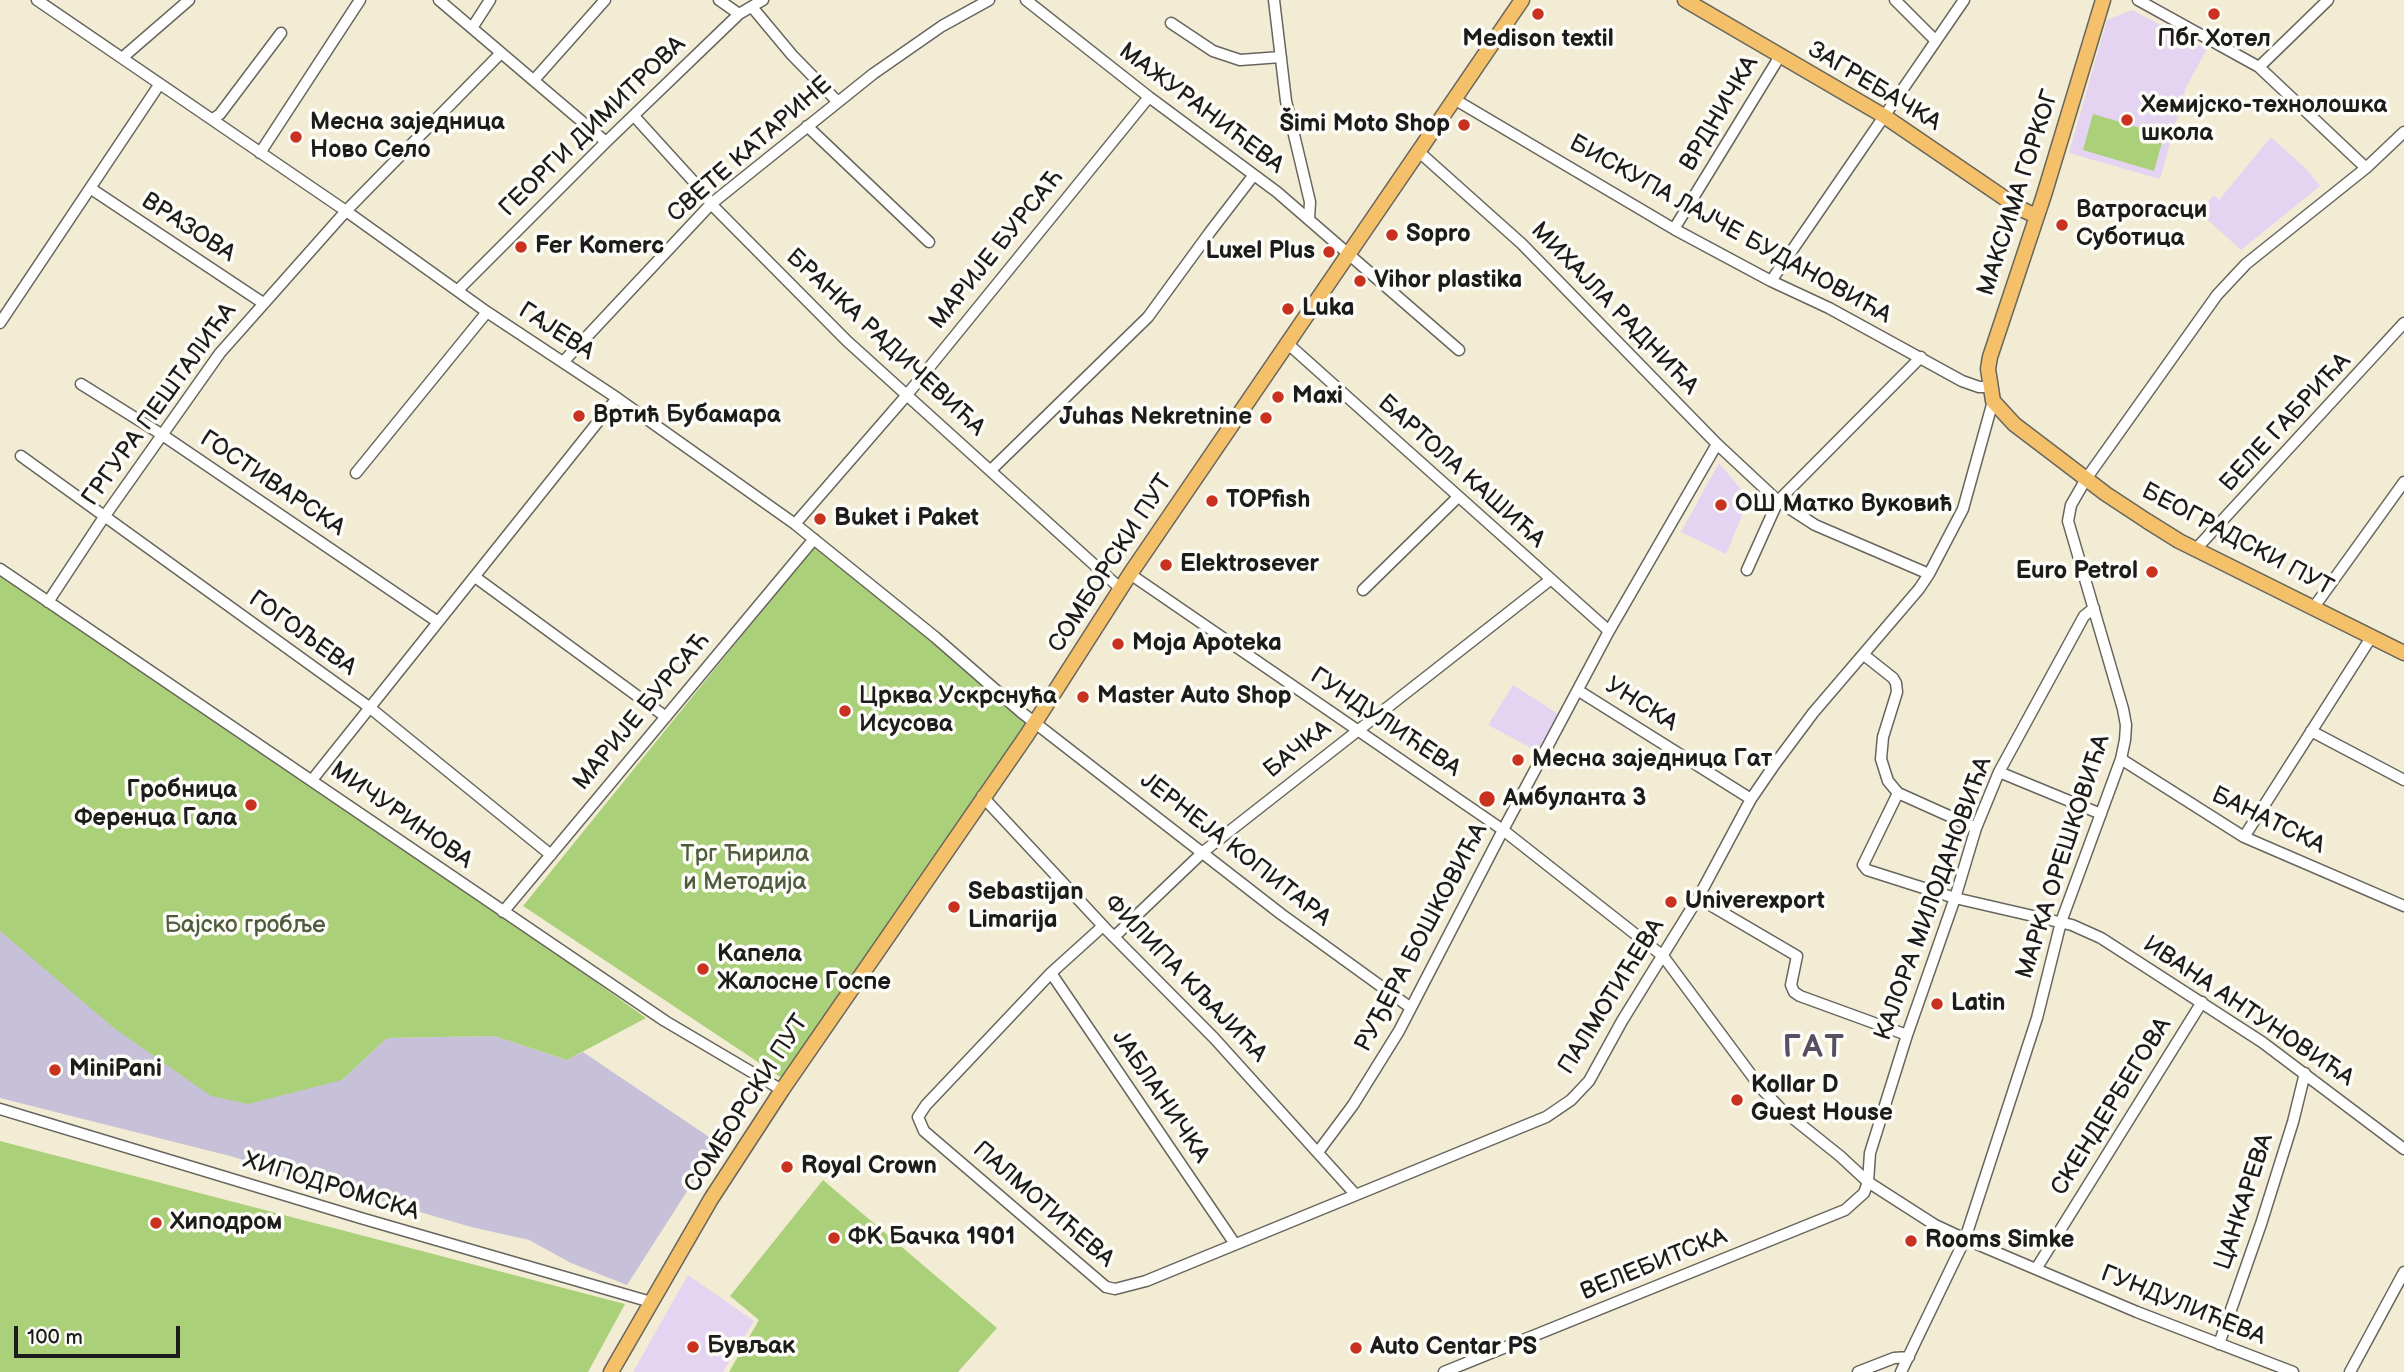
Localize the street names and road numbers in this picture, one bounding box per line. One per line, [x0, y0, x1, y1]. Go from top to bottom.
street label: ГЕОРГИ ДИМИТРОВА [494, 31, 692, 223]
street label: ЗАГРЕБАЧКА [1802, 36, 1946, 138]
street label: МАЖУРАНИЋЕВА [1113, 38, 1289, 180]
street label: ВРДНИЧКА [1674, 51, 1766, 177]
street label: СВЕТЕ КАТАРИНЕ [662, 71, 838, 229]
street label: МАКСИМА ГОРКОГ [1972, 86, 2066, 300]
street label: БИСКУПА ЛАЈЧЕ БУДАНОВИЋА [1564, 129, 1896, 331]
street label: МАРИЈЕ БУРСАЋ [924, 165, 1070, 335]
street label: ВРАЗОВА [136, 187, 240, 269]
street label: МИХАЈЛА РАДНИЋА [1524, 217, 1704, 401]
street label: БРАНКА РАДИЧЕВИЋА [780, 243, 990, 443]
street label: ГАЈЕВА [513, 297, 599, 367]
street label: ГРГУРА ПЕШТАЛИЋА [77, 298, 243, 512]
street label: БЕЛЕ ГАБРИЋА [2214, 348, 2358, 498]
street label: БАРТОЛА КАШИЋА [1371, 389, 1551, 555]
street label: ГОСТИВАРСКА [194, 425, 350, 543]
street label: СОМБОРСКИ ПУТ [1043, 470, 1179, 658]
street label: БЕОГРАДСКИ ПУТ [2136, 477, 2338, 603]
street label: ГОГОЉЕВА [243, 585, 361, 683]
street label: МАРИЈЕ БУРСАЋ [568, 627, 716, 797]
street label: ГУНДУЛИЋЕВА [1304, 662, 1466, 784]
street label: УНСКА [1600, 672, 1682, 738]
street label: БАЧКА [1259, 715, 1337, 785]
street label: МАРКА ОРЕШКОВИЋА [2011, 731, 2117, 983]
street label: КАЛОРА МИЛОДАНОВИЋА [1869, 753, 1999, 1045]
street label: МИЧУРИНОВА [324, 756, 478, 876]
street label: ЈЕРНЕЈА КОПИТАРА [1134, 767, 1336, 933]
street label: БАНАТСКА [2207, 781, 2329, 861]
street label: РУЂЕРА БОШКОВИЋА [1349, 819, 1495, 1057]
street label: ФИЛИПА КЉАЈИЋА [1098, 889, 1272, 1069]
street label: ПАЛМОТИЋЕВА [1553, 914, 1671, 1080]
street label: ИВАНА АНТУНОВИЋА [2137, 931, 2359, 1093]
street label: СОМБОРСКИ ПУТ [679, 1010, 815, 1198]
street label: СКЕНДЕРБЕГОВА [2046, 1013, 2178, 1201]
street label: ЈАБЛАНИЧКА [1105, 1025, 1215, 1169]
street label: ЦАНКАРЕВА [2209, 1130, 2281, 1274]
street label: ПАЛМОТИЋЕВА [966, 1136, 1120, 1274]
street label: ХИПОДРОМСКА [240, 1147, 422, 1227]
street label: ВЕЛЕБИТСКА [1577, 1223, 1731, 1307]
street label: ГУНДУЛИЋЕВА [2096, 1260, 2270, 1352]

